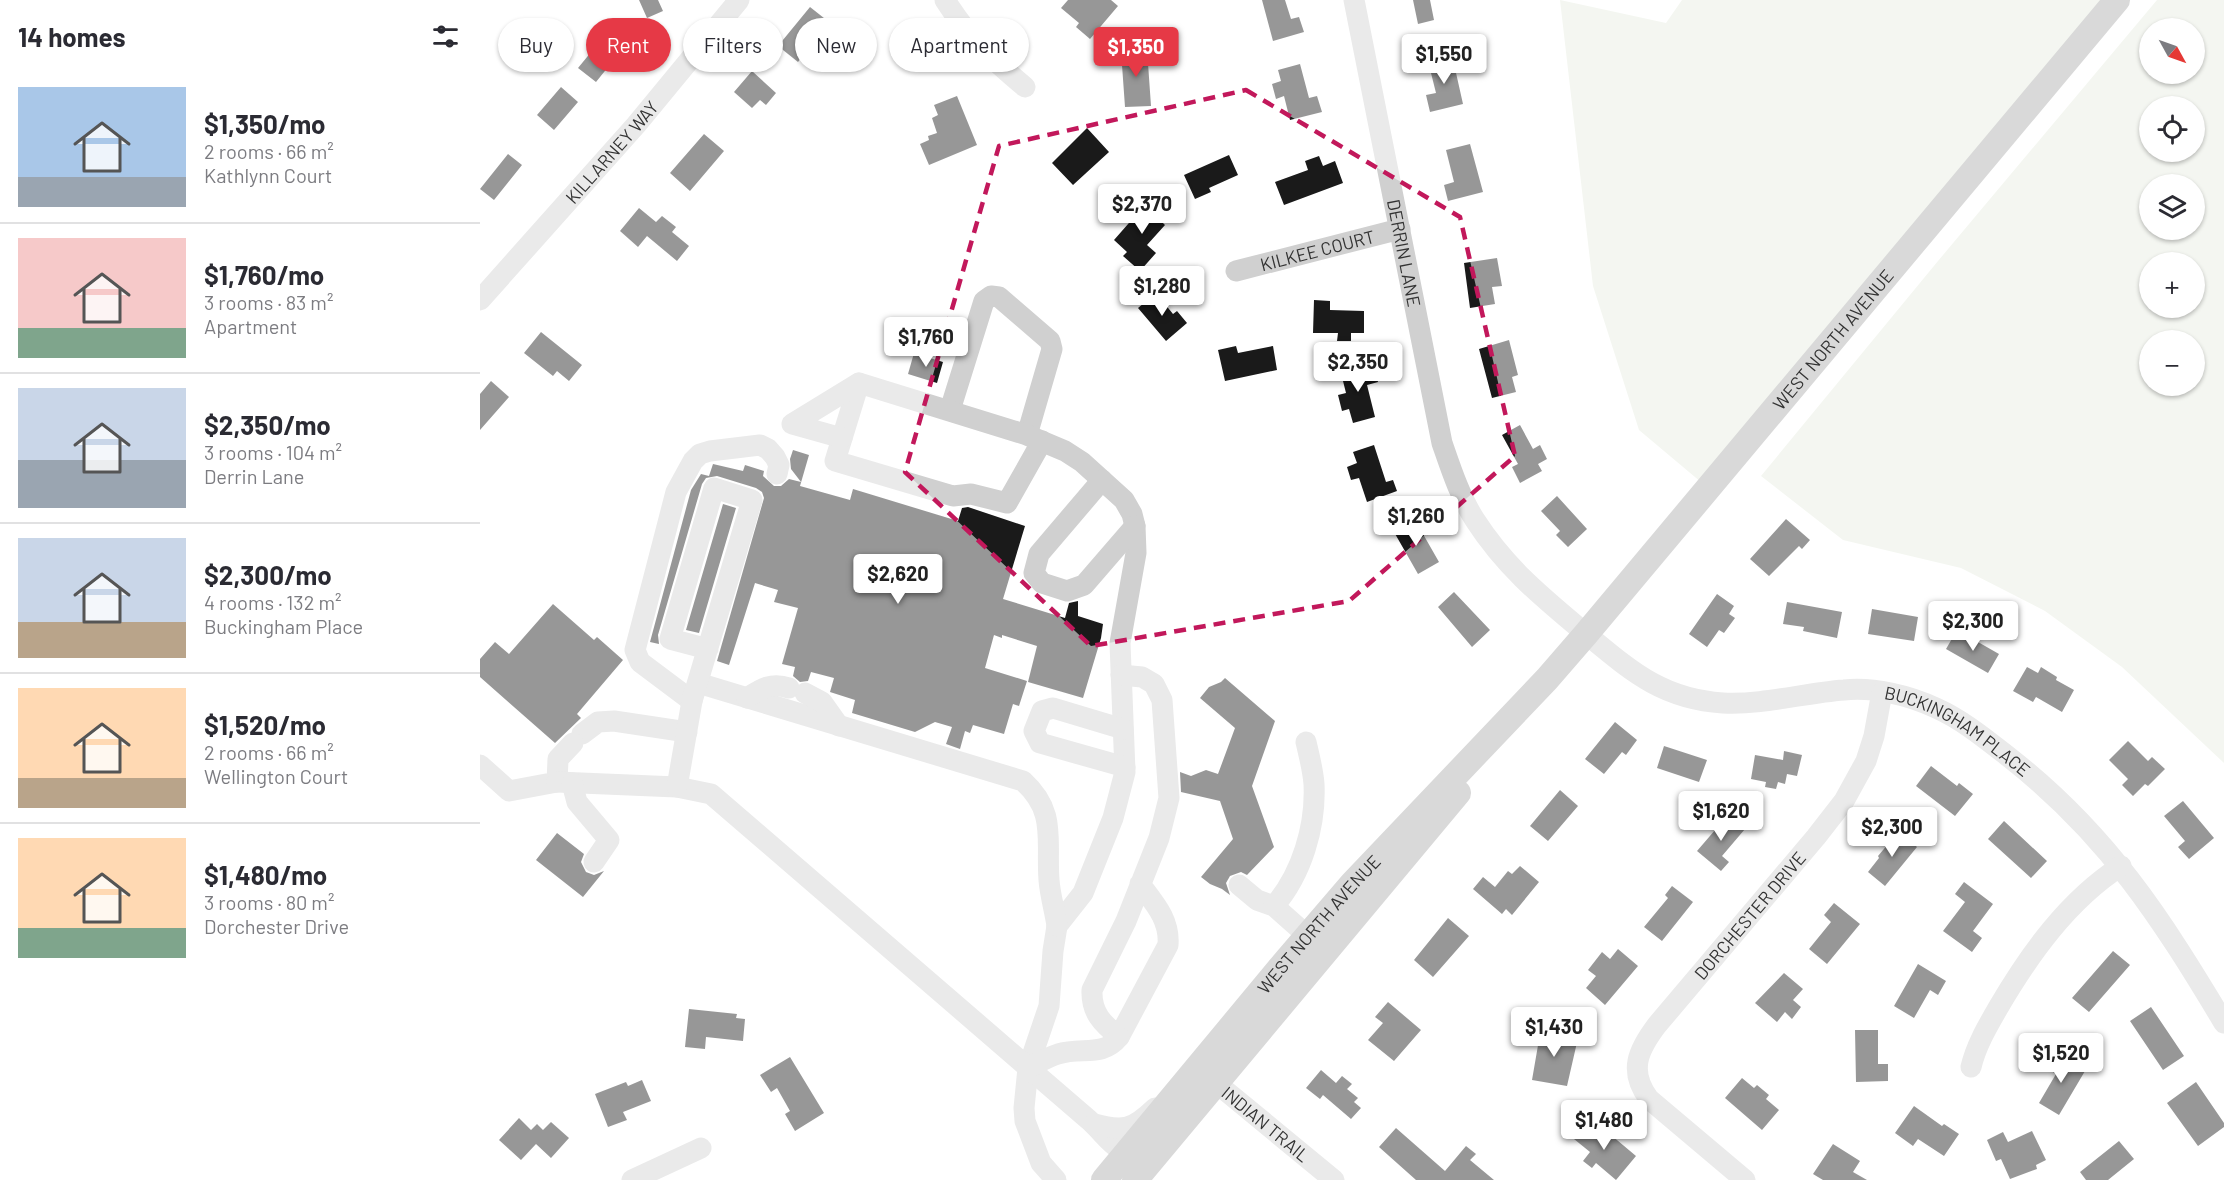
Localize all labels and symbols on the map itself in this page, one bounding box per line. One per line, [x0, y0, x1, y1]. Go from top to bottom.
north arrow [2139, 18, 2205, 84]
pin: $1,350 [1087, 27, 1185, 78]
pin: $1,550 [1395, 34, 1493, 85]
street label: KILLARNEY WAY [560, 96, 662, 208]
pin: $2,370 [1093, 184, 1191, 235]
street label: DERRIN LANE [1383, 197, 1426, 309]
street label: KILKEE COURT [1258, 225, 1377, 275]
street label: WEST NORTH AVENUE [1768, 265, 1898, 414]
pin: $1,280 [1113, 266, 1211, 317]
pin: $1,760 [877, 317, 975, 368]
pin: $2,350 [1309, 342, 1407, 393]
pin: $1,260 [1367, 496, 1465, 547]
pin: $2,620 [849, 554, 947, 605]
pin: $2,300 [1924, 601, 2022, 652]
street label: BUCKINGHAM PLACE [1883, 681, 2035, 781]
pin: $1,620 [1672, 791, 1770, 842]
pin: $2,300 [1843, 807, 1941, 858]
street label: DORCHESTER DRIVE [1689, 847, 1810, 984]
street label: WEST NORTH AVENUE [1253, 850, 1385, 998]
pin: $1,430 [1505, 1007, 1603, 1058]
pin: $1,520 [2012, 1033, 2110, 1084]
street label: INDIAN TRAIL [1218, 1081, 1314, 1166]
pin: $1,480 [1555, 1100, 1653, 1151]

